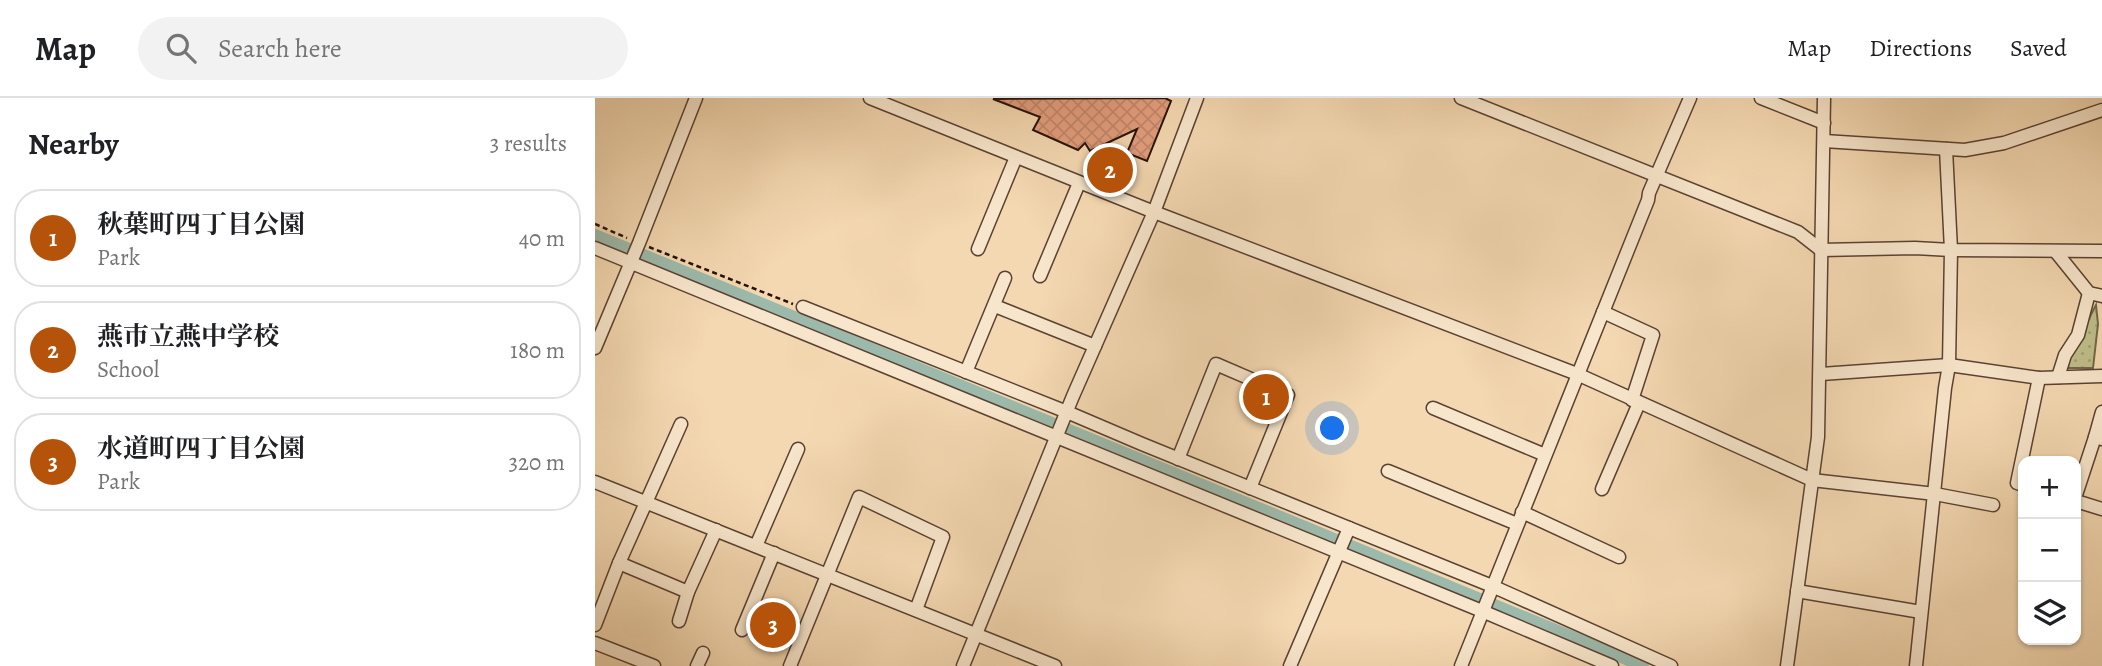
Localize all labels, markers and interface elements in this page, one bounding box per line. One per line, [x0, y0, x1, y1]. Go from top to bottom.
search box [138, 17, 628, 80]
text: Map [35, 26, 96, 71]
icon: search [162, 29, 200, 67]
text: Search here [218, 31, 342, 66]
text: Map [1787, 32, 1831, 64]
text: Directions [1869, 32, 1972, 64]
text: Saved [2010, 32, 2067, 64]
text: Nearby [28, 124, 119, 164]
text: 3 results [490, 128, 567, 159]
pin: 2 [1087, 144, 1133, 196]
text: 秋葉町四丁目公園 [97, 207, 305, 242]
text: 1 [49, 223, 57, 254]
text: 40 m [519, 223, 565, 254]
text: Park [97, 242, 140, 273]
text: 燕市立燕中学校 [97, 319, 279, 354]
text: 2 [47, 335, 59, 366]
text: 180 m [510, 335, 565, 366]
text: School [97, 354, 159, 385]
pin: 1 [1243, 371, 1289, 423]
your location [1315, 411, 1349, 445]
text: 水道町四丁目公園 [97, 431, 305, 466]
text: 3 [48, 447, 58, 478]
text: 320 m [509, 447, 565, 478]
map controls [2018, 456, 2081, 645]
button: + [2018, 456, 2081, 519]
text: Park [97, 466, 140, 497]
button: − [2018, 519, 2081, 582]
button: layers [2018, 582, 2081, 645]
pin: 3 [750, 599, 796, 651]

